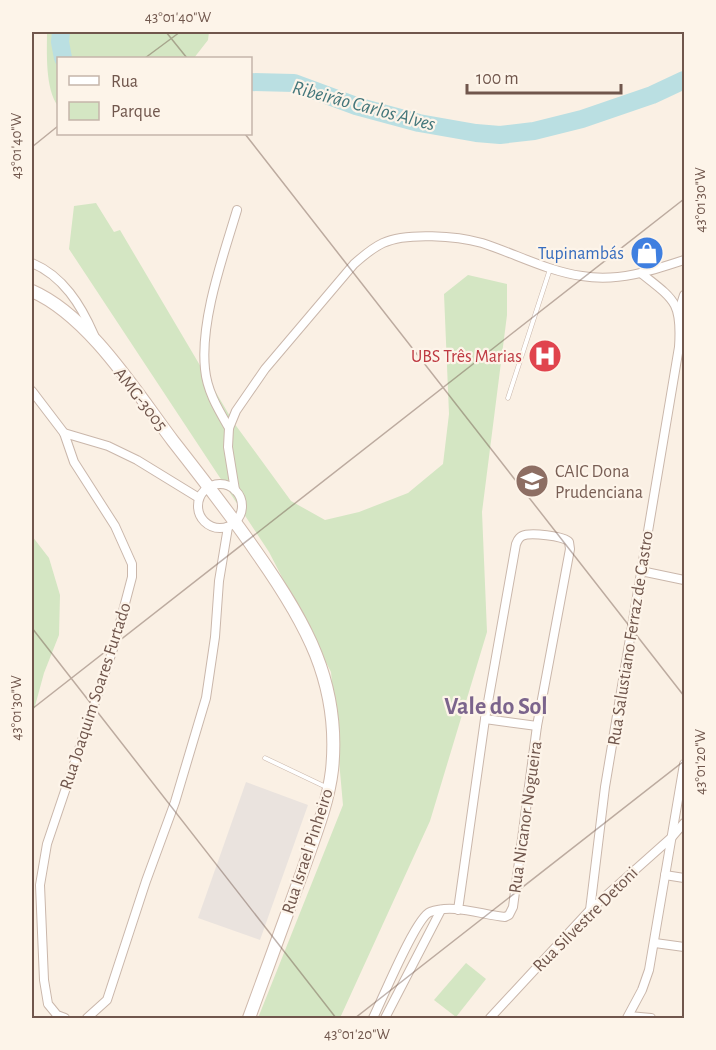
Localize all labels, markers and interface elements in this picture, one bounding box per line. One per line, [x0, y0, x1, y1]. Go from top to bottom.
text: 43°01'40"W [145, 10, 212, 25]
legend [57, 57, 252, 135]
scale bar [467, 57, 622, 95]
text: 100 m [476, 70, 519, 88]
text: Rua [111, 73, 138, 91]
water label: Ribeirão Carlos Alves [290, 77, 438, 135]
text: Parque [111, 103, 160, 121]
text: 43°01'40"W [9, 112, 24, 179]
text: 43°01'30"W [693, 167, 708, 233]
shop icon: Tupinambás [629, 235, 665, 271]
place label: Tupinambás [538, 245, 624, 263]
hospital icon: UBS Três Marias [527, 338, 563, 374]
place label: UBS Três Marias [411, 348, 522, 366]
street label: AMG-3005 [110, 365, 170, 435]
school or university icon: CAIC Dona Prudenciana [514, 463, 550, 499]
place label: CAIC Dona Prudenciana [555, 463, 643, 502]
street label: Rua Salustiano Ferraz de Castro [605, 529, 657, 747]
street label: Rua Joaquim Soares Furtado [57, 600, 135, 792]
text: 43°01'30"W [9, 675, 24, 741]
district label: Vale do Sol [444, 695, 548, 719]
text: 43°01'20"W [693, 728, 708, 795]
street label: Rua Nicanor Nogueira [506, 740, 546, 894]
street label: Rua Israel Pinheiro [279, 786, 337, 916]
street label: Rua Silvestre Detoni [530, 864, 642, 976]
text: 43°01'20"W [324, 1027, 391, 1042]

